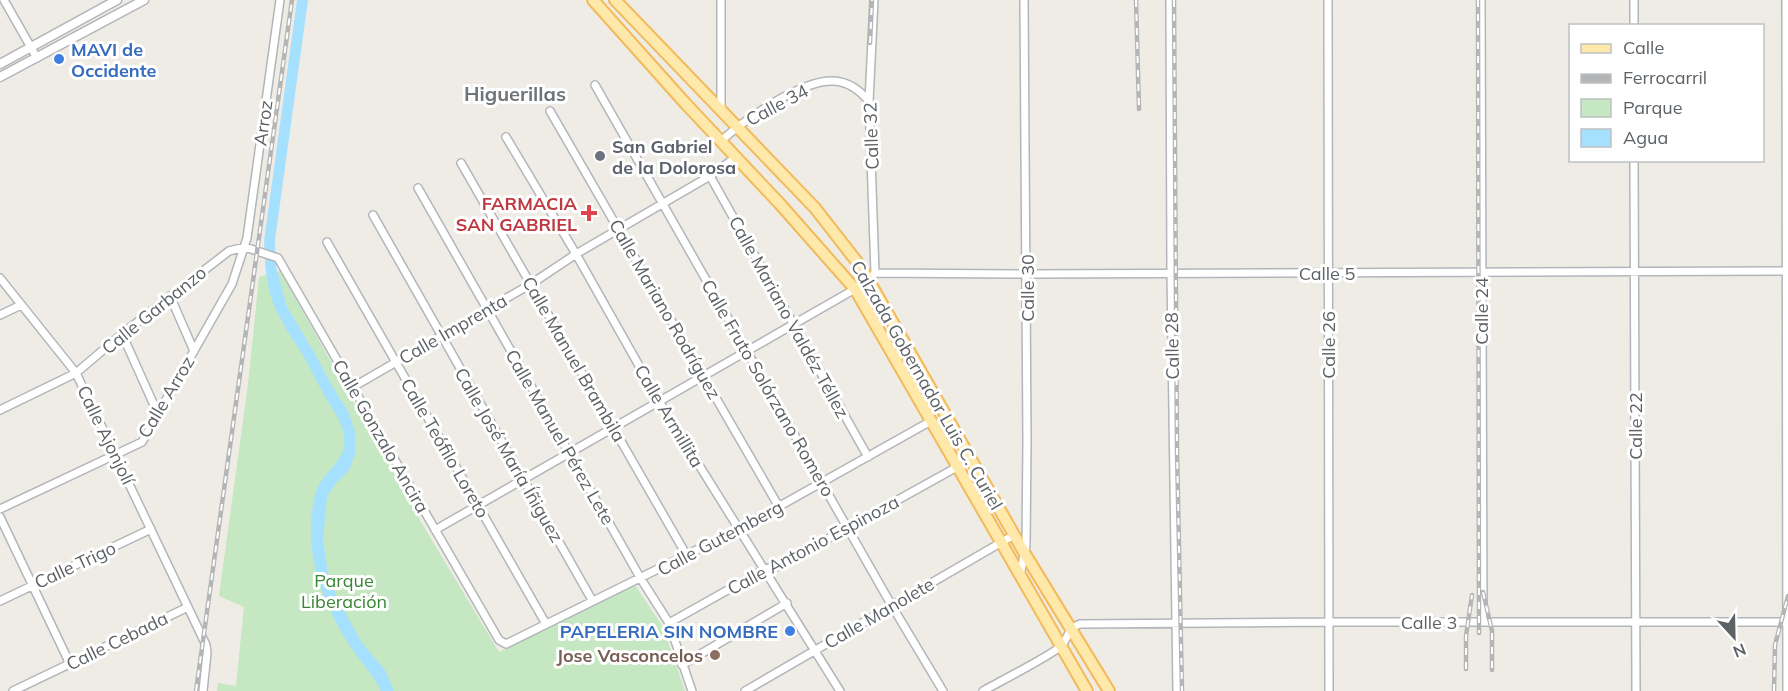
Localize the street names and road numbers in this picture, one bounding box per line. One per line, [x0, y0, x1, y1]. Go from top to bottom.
street label: Calle 34 [742, 79, 812, 131]
street label: Arroz [248, 99, 278, 147]
street label: Calle 32 [858, 102, 884, 170]
street label: Calle Mariano Valdéz Téllez [724, 212, 854, 422]
street label: Calle Mariano Rodríguez [604, 215, 726, 403]
street label: Calle 30 [1016, 254, 1039, 322]
street label: Calzada Gobernador Luis C. Curiel [846, 256, 1008, 514]
street label: Calle Garbanzo [97, 261, 211, 359]
street label: Calle 5 [1299, 262, 1356, 285]
street label: Calle Manuel Brambila [517, 272, 631, 446]
street label: Calle Fruto Solórzano Romero [696, 275, 840, 501]
street label: Calle 24 [1470, 277, 1493, 345]
street label: Calle Imprenta [395, 289, 511, 369]
street label: Calle 26 [1317, 311, 1340, 379]
street label: Calle 28 [1160, 312, 1184, 380]
street label: Calle Manuel Pérez Lete [500, 345, 620, 529]
street label: Calle Arroz [133, 352, 199, 442]
street label: Calle Gonzalo Ancira [328, 355, 434, 517]
street label: Calle Armillita [629, 360, 709, 472]
street label: Calle José María Íñiguez [450, 364, 568, 546]
street label: Calle Teófilo Loreto [396, 374, 494, 522]
street label: Calle Ajonjolí [72, 382, 141, 490]
street label: Calle 22 [1624, 392, 1647, 460]
street label: Calle Antonio Espinoza [723, 490, 903, 600]
street label: Calle Gutemberg [653, 495, 787, 581]
street label: Calle Trigo [31, 536, 119, 594]
street label: Calle Manolete [820, 572, 938, 654]
street label: Calle Cebada [62, 606, 172, 676]
street label: Calle 3 [1401, 611, 1457, 634]

